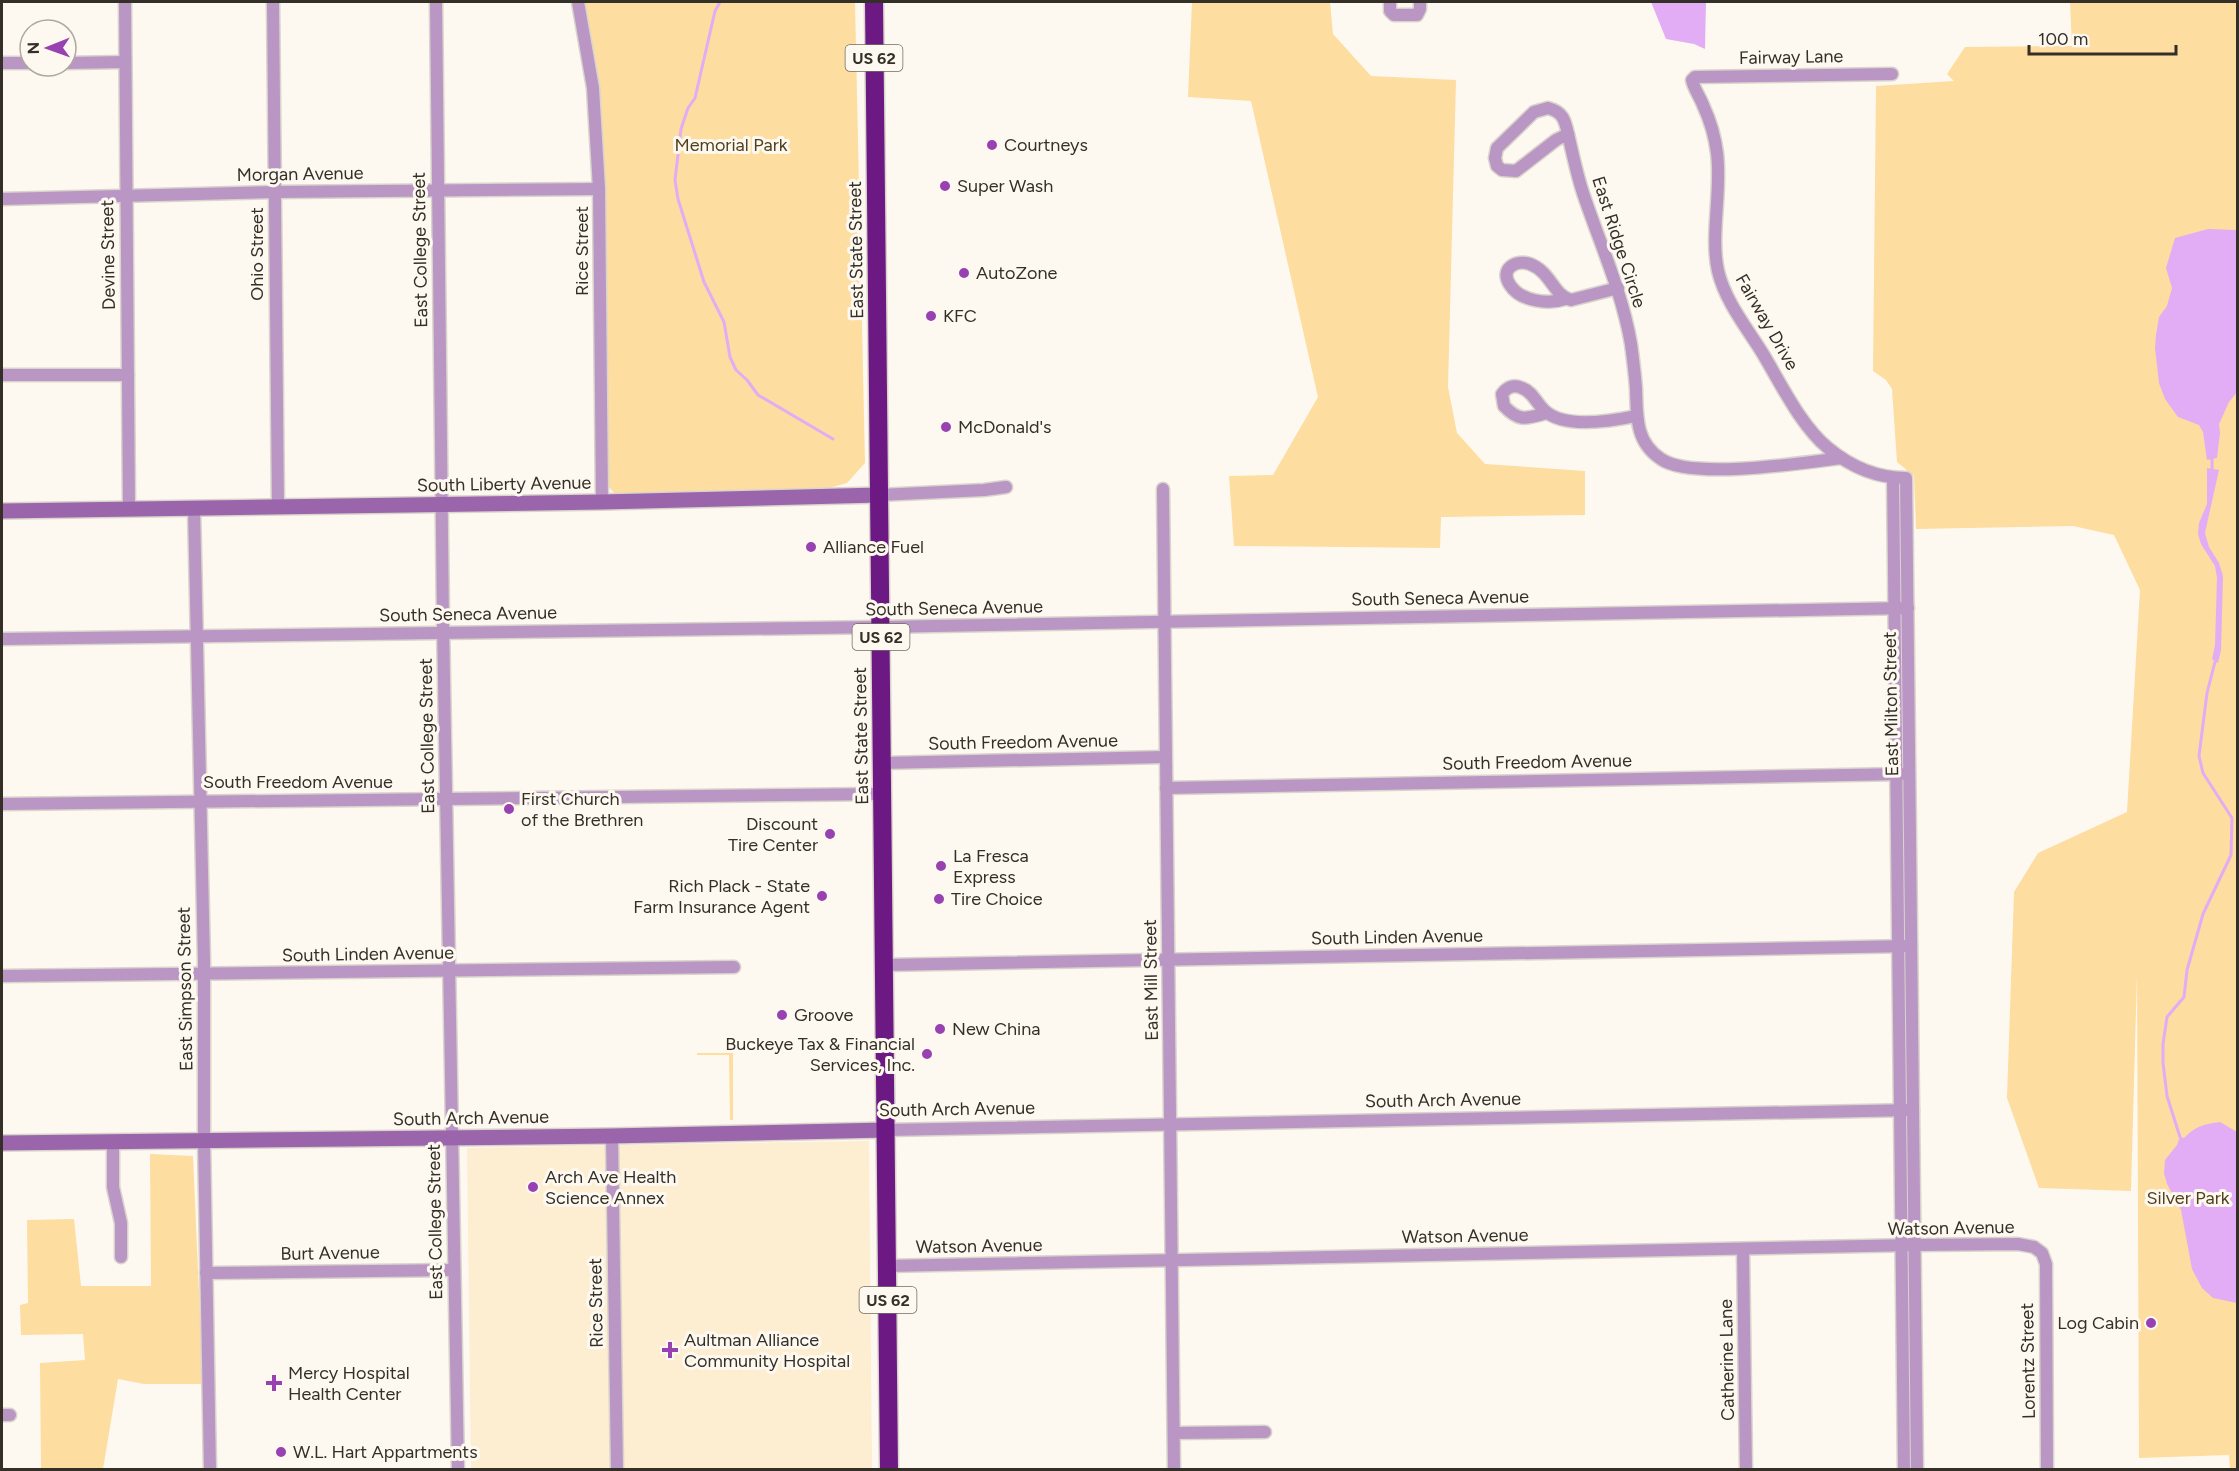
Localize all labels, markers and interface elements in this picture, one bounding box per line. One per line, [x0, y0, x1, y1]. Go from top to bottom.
north arrow [18, 18, 78, 78]
scale bar [2029, 18, 2176, 56]
text: 100 m [2038, 28, 2088, 50]
text: N [24, 42, 43, 55]
road number: US 62 [846, 45, 902, 71]
street label: Fairway Lane [1739, 45, 1844, 69]
park label: Memorial Park [675, 134, 788, 156]
place label: Courtneys [1004, 134, 1088, 156]
marker: Courtneys [985, 138, 999, 152]
street label: Morgan Avenue [236, 162, 364, 186]
street label: East College Street [408, 172, 432, 328]
street label: East Ridge Circle [1587, 173, 1651, 311]
place label: Super Wash [957, 175, 1053, 197]
marker: Super Wash [938, 179, 952, 193]
street label: East State Street [844, 181, 868, 319]
street label: Devine Street [96, 200, 120, 310]
street label: Rice Street [571, 206, 593, 296]
street label: Ohio Street [246, 207, 268, 301]
place label: AutoZone [976, 262, 1057, 284]
marker: AutoZone [957, 266, 971, 280]
street label: Fairway Drive [1731, 270, 1804, 374]
place label: KFC [943, 305, 977, 327]
marker: KFC [924, 309, 938, 323]
place label: McDonald's [958, 416, 1052, 438]
marker: McDonald's [939, 420, 953, 434]
street label: South Liberty Avenue [417, 471, 592, 497]
place label: Alliance Fuel [823, 536, 924, 558]
marker: Alliance Fuel [804, 540, 818, 554]
street label: South Seneca Avenue [1351, 585, 1529, 611]
street label: South Seneca Avenue [865, 595, 1043, 621]
street label: South Seneca Avenue [379, 601, 557, 627]
road number: US 62 [852, 624, 910, 650]
street label: East Milton Street [1879, 631, 1903, 777]
street label: East College Street [415, 658, 439, 814]
street label: East State Street [849, 667, 873, 805]
street label: South Freedom Avenue [928, 729, 1118, 755]
street label: South Freedom Avenue [1442, 749, 1632, 775]
street label: South Freedom Avenue [203, 771, 393, 793]
place label: First Church of the Brethren [521, 788, 643, 831]
marker: First Church of the Brethren [502, 802, 516, 816]
place label: Discount Tire Center [728, 813, 818, 856]
marker: Discount Tire Center [823, 827, 837, 841]
place label: La Fresca Express [953, 845, 1029, 888]
marker: La Fresca Express [934, 859, 948, 873]
place label: Rich Plack - State Farm Insurance Agent [633, 875, 810, 918]
place label: Tire Choice [951, 888, 1043, 910]
marker: Rich Plack - State Farm Insurance Agent [815, 889, 829, 903]
marker: Tire Choice [932, 892, 946, 906]
street label: East Simpson Street [173, 906, 197, 1071]
street label: East Mill Street [1139, 919, 1163, 1041]
street label: South Linden Avenue [1311, 924, 1483, 950]
street label: South Linden Avenue [282, 941, 454, 967]
place label: Groove [794, 1004, 854, 1026]
marker: Groove [775, 1008, 789, 1022]
place label: New China [952, 1018, 1041, 1040]
marker: New China [933, 1022, 947, 1036]
place label: Buckeye Tax & Financial Services, Inc. [725, 1033, 915, 1076]
marker: Buckeye Tax & Financial Services, Inc. [920, 1047, 934, 1061]
street label: South Arch Avenue [1365, 1088, 1521, 1112]
street label: South Arch Avenue [879, 1097, 1035, 1121]
street label: South Arch Avenue [393, 1106, 549, 1130]
street label: East College Street [423, 1144, 447, 1300]
place label: Arch Ave Health Science Annex [545, 1166, 676, 1209]
marker: Arch Ave Health Science Annex [526, 1180, 540, 1194]
park label: Silver Park [2147, 1187, 2230, 1209]
street label: Watson Avenue [1887, 1216, 2015, 1240]
street label: Watson Avenue [1401, 1224, 1529, 1248]
street label: Watson Avenue [915, 1234, 1043, 1258]
street label: Burt Avenue [280, 1241, 380, 1265]
street label: Rice Street [584, 1258, 608, 1348]
road number: US 62 [860, 1287, 916, 1313]
street label: Catherine Lane [1715, 1299, 1739, 1421]
street label: Lorentz Street [2016, 1303, 2040, 1419]
place label: Log Cabin [2057, 1312, 2139, 1334]
marker: Log Cabin [2144, 1316, 2158, 1330]
place label: Aultman Alliance Community Hospital [684, 1329, 850, 1372]
marker: Aultman Alliance Community Hospital [661, 1341, 679, 1359]
place label: Mercy Hospital Health Center [288, 1362, 410, 1405]
marker: Mercy Hospital Health Center [265, 1374, 283, 1392]
place label: W.L. Hart Appartments [293, 1441, 478, 1463]
marker: W.L. Hart Appartments [274, 1445, 288, 1459]

